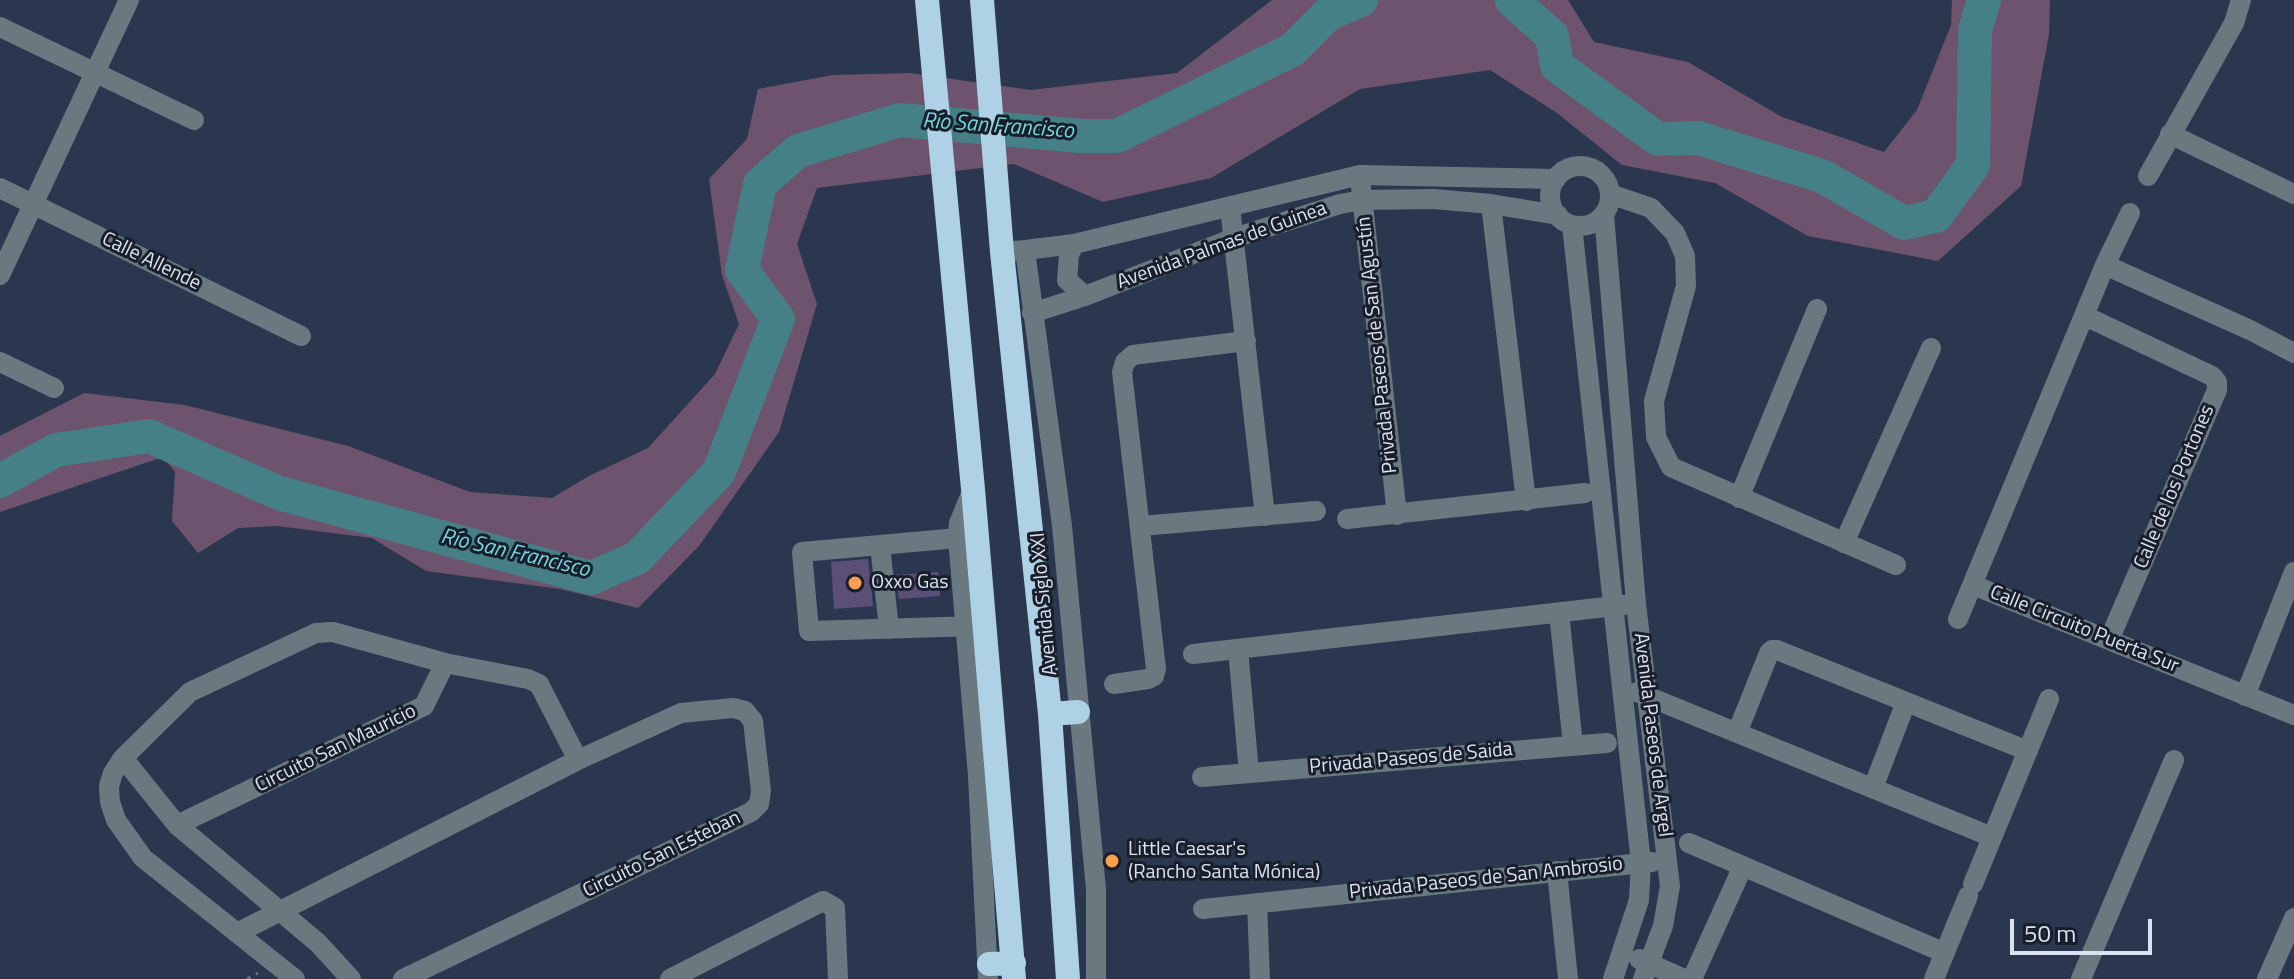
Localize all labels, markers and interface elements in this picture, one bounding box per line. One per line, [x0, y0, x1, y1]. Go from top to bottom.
water label: Río San Francisco [921, 109, 1075, 145]
street label: Avenida Palmas de Guinea [1114, 197, 1330, 295]
street label: Privada Paseos de San Agustín [1353, 215, 1403, 475]
street label: Calle Allende [98, 228, 204, 296]
street label: Calle de los Portones [2130, 402, 2220, 572]
water label: Río San Francisco [438, 524, 592, 584]
street label: Avenida Siglo XXI [1027, 531, 1063, 677]
place label: Oxxo Gas [871, 571, 949, 595]
marker: Oxxo Gas [846, 574, 864, 592]
street label: Calle Circuito Puerta Sur [1986, 581, 2182, 679]
street label: Avenida Paseos de Argel [1628, 632, 1676, 838]
street label: Circuito San Mauricio [252, 700, 420, 798]
street label: Privada Paseos de Saida [1308, 738, 1514, 780]
street label: Circuito San Esteban [579, 806, 745, 904]
place label: Little Caesar's (Rancho Santa Mónica) [1128, 838, 1320, 885]
marker: Little Caesar's (Rancho Santa Mónica) [1103, 852, 1121, 870]
street label: Privada Paseos de San Ambrosio [1348, 853, 1624, 905]
scale bar [2014, 903, 2156, 953]
text: 50 m [2024, 915, 2076, 951]

